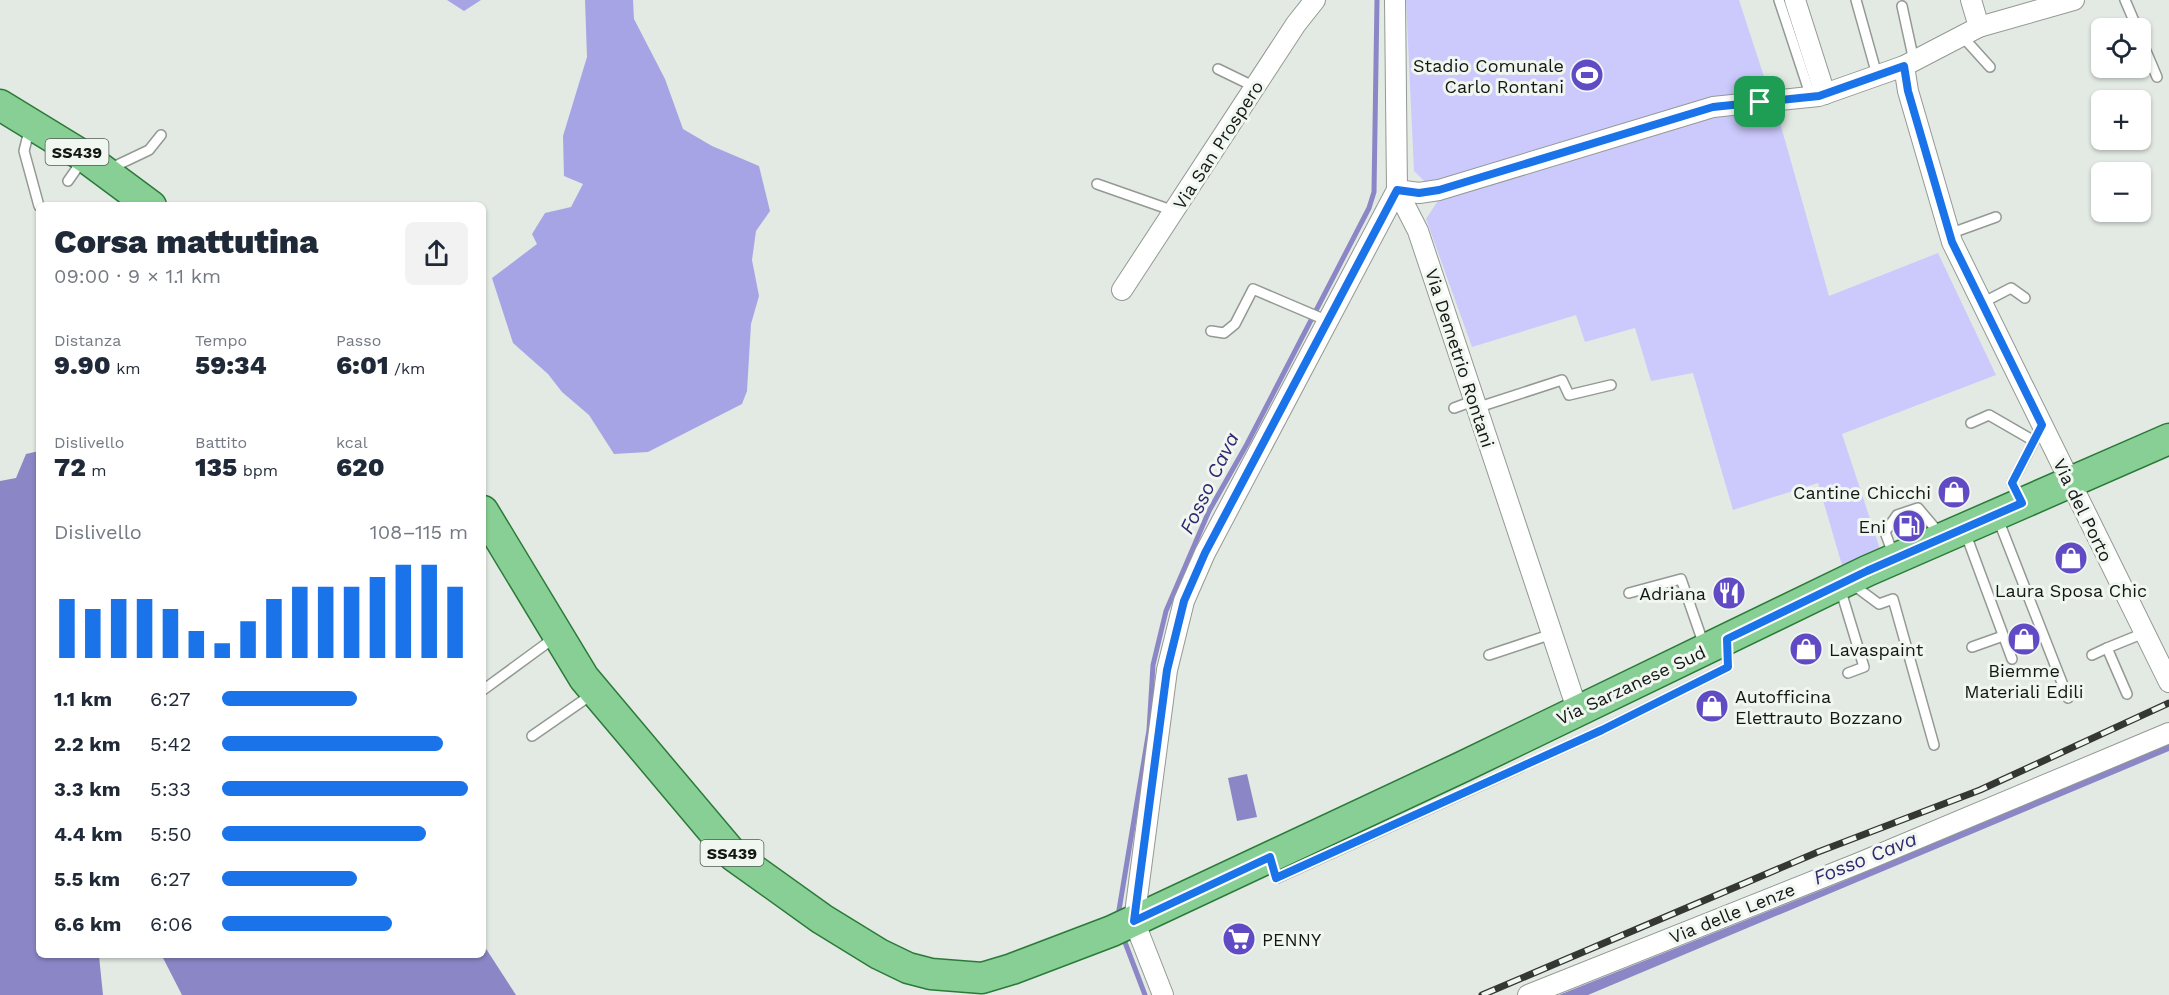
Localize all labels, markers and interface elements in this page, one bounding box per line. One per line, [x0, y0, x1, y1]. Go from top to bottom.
map controls [2091, 18, 2151, 222]
button: locate [2091, 18, 2151, 78]
place label: Stadio Comunale Carlo Rontani [1413, 55, 1564, 97]
sports icon: Stadio Comunale Carlo Rontani [1569, 57, 1605, 93]
pin [1734, 76, 1785, 127]
street label: Via San Prospero [1169, 77, 1267, 213]
icon: arrive [1743, 85, 1776, 118]
button: + [2091, 90, 2151, 150]
road number: SS439 [46, 139, 109, 165]
button: − [2091, 162, 2151, 222]
text: Corsa mattutina [54, 222, 319, 261]
button: share [405, 222, 468, 285]
text: 09:00 · 9 × 1.1 km [54, 264, 221, 288]
street label: Via Demetrio Rontani [1421, 266, 1499, 450]
text: Distanza [54, 331, 121, 350]
text: Tempo [195, 331, 247, 350]
text: Passo [336, 331, 381, 350]
text: 9.90 [54, 350, 111, 380]
text: 59:34 [195, 350, 267, 380]
text: 6:01 [336, 350, 389, 380]
text: km [111, 359, 140, 378]
text: /km [389, 359, 425, 378]
water label: Fosso Cava [1174, 428, 1244, 538]
text: Dislivello [54, 433, 124, 452]
text: Battito [195, 433, 247, 452]
text: kcal [336, 433, 368, 452]
text: 72 [54, 452, 86, 482]
text: 135 [195, 452, 237, 482]
text: 620 [336, 452, 385, 482]
street label: Via del Porto [2049, 455, 2117, 565]
text: m [86, 461, 107, 480]
text: bpm [237, 461, 278, 480]
shop icon: Cantine Chicchi [1936, 474, 1972, 510]
place label: Cantine Chicchi [1793, 482, 1931, 503]
fuel station icon: Eni [1891, 508, 1927, 544]
place label: Eni [1859, 516, 1886, 537]
text: Dislivello [54, 520, 142, 544]
text: 108–115 m [370, 520, 468, 544]
shop icon: Laura Sposa Chic [2053, 540, 2089, 576]
restaurant icon: Adriana [1711, 575, 1747, 611]
place label: Laura Sposa Chic [1995, 580, 2147, 601]
place label: Adriana [1639, 583, 1706, 604]
shop icon: Biemme Materiali Edili [2006, 621, 2042, 657]
shop icon: Lavaspaint [1788, 631, 1824, 667]
place label: Lavaspaint [1829, 639, 1924, 660]
street label: Via Sarzanese Sud [1553, 641, 1709, 729]
place label: Biemme Materiali Edili [1964, 660, 2084, 702]
place label: Autofficina Elettrauto Bozzano [1735, 686, 1903, 728]
text: 1.1 km [54, 687, 112, 711]
text: 6:27 [150, 687, 191, 711]
shop icon: Autofficina Elettrauto Bozzano [1694, 688, 1730, 724]
text: 2.2 km [54, 732, 121, 756]
text: 5:42 [150, 732, 191, 756]
text: 3.3 km [54, 777, 121, 801]
text: 5:33 [150, 777, 191, 801]
text: 4.4 km [54, 822, 122, 846]
text: 5:50 [150, 822, 192, 846]
water label: Fosso Cava [1810, 826, 1920, 890]
road number: SS439 [700, 840, 764, 866]
text: 5.5 km [54, 867, 120, 891]
text: 6:27 [150, 867, 191, 891]
street label: Via delle Lenze [1666, 878, 1798, 948]
text: 6.6 km [54, 912, 121, 936]
text: 6:06 [150, 912, 193, 936]
supermarket icon: PENNY [1221, 921, 1257, 957]
place label: PENNY [1262, 929, 1322, 950]

